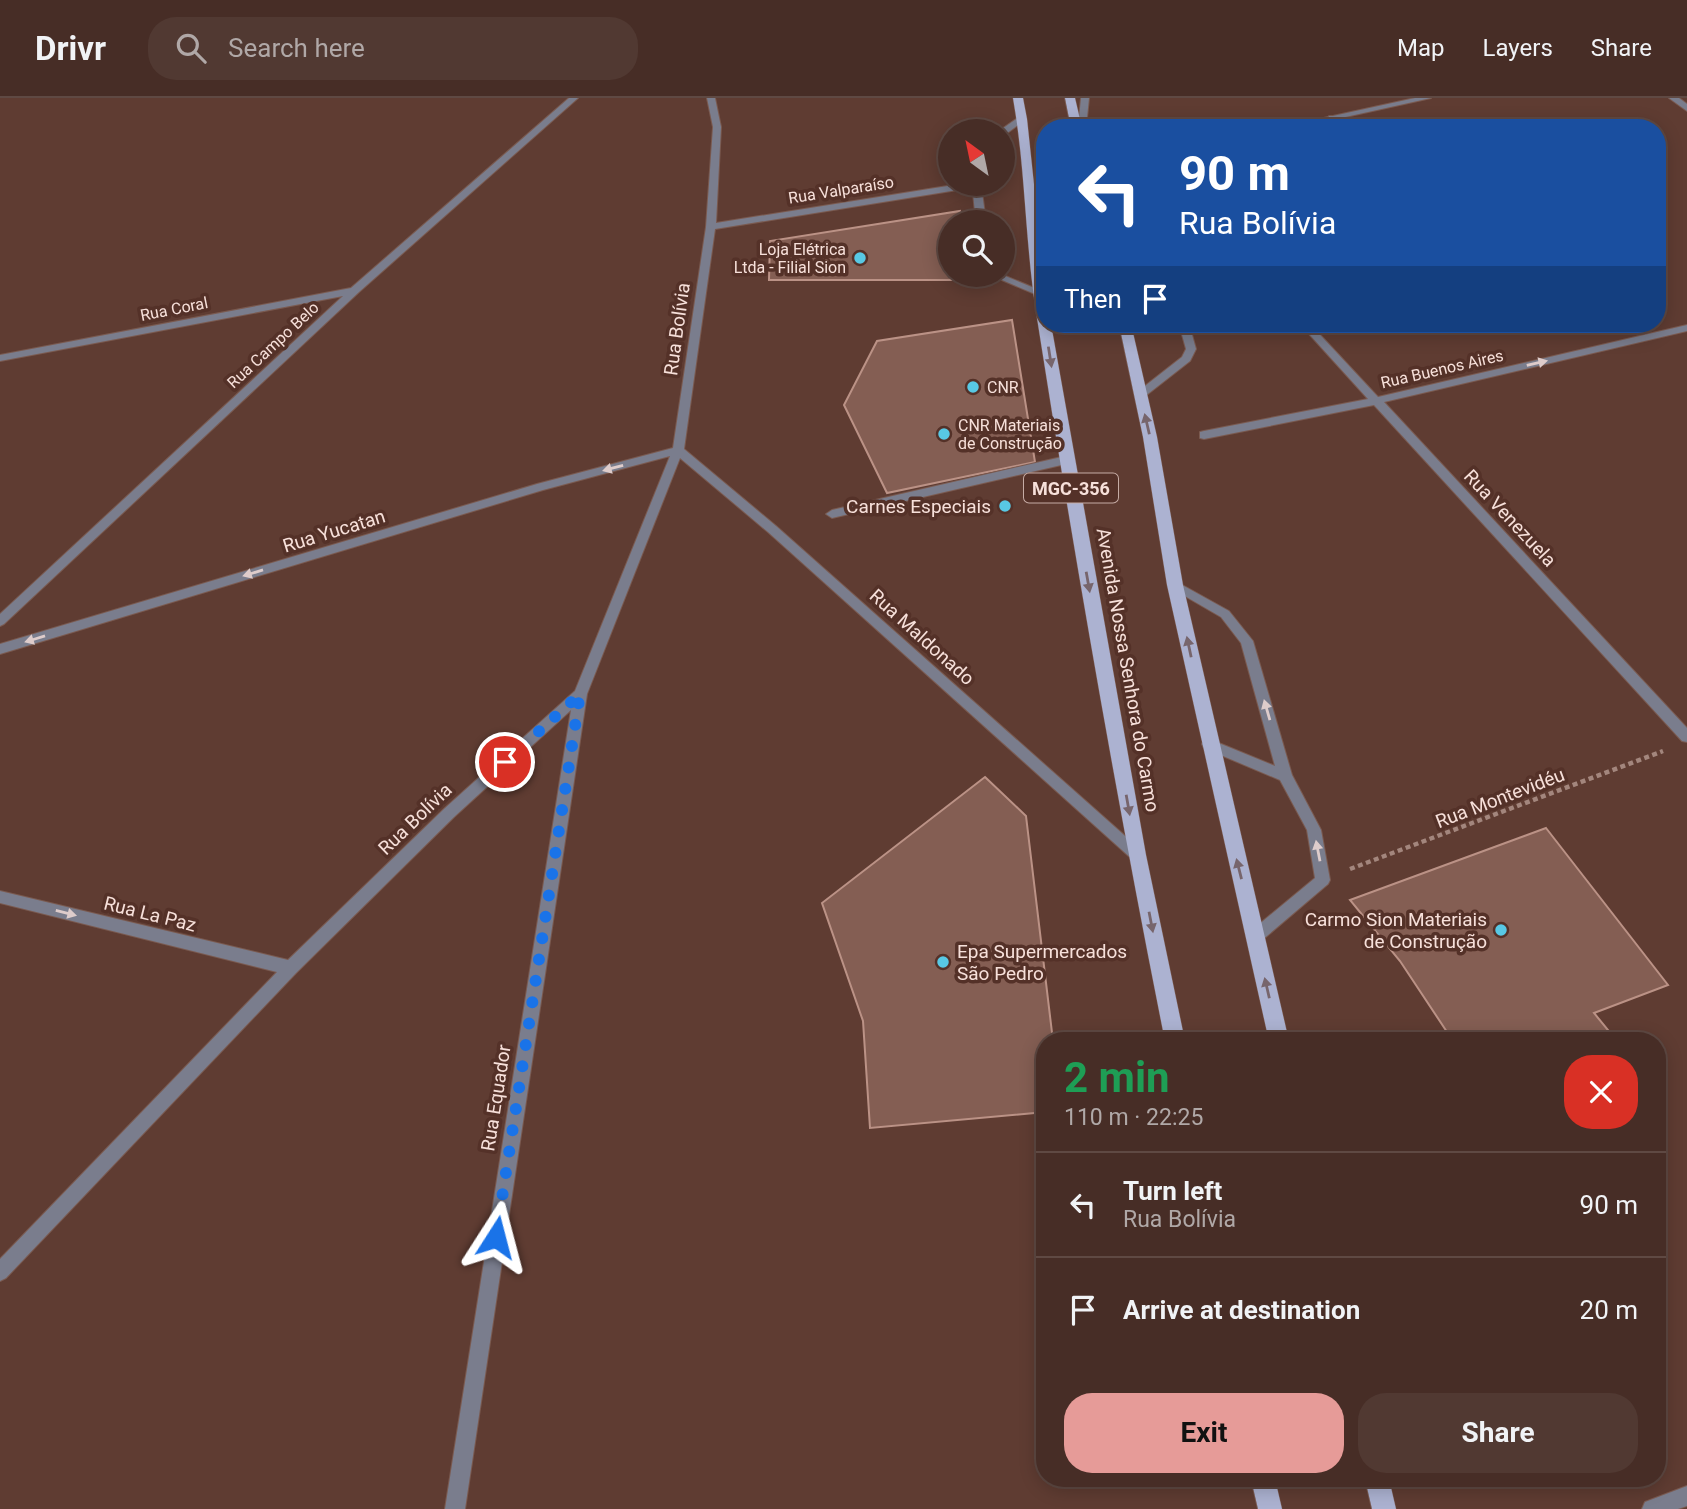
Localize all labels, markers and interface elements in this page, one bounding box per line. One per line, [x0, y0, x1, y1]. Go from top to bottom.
search box [148, 17, 638, 80]
text: Drivr [35, 29, 106, 68]
icon: search [172, 29, 210, 67]
text: Search here [228, 33, 365, 63]
text: Map [1397, 34, 1445, 62]
text: Layers [1483, 34, 1553, 62]
text: Share [1591, 34, 1652, 62]
north arrow [938, 119, 1015, 196]
map controls [938, 119, 1015, 287]
text: 90 m [1179, 145, 1290, 202]
icon: left [1064, 147, 1155, 238]
street label: Rua Valparaíso [787, 172, 895, 208]
text: Rua Bolívia [1179, 204, 1336, 242]
button: search [938, 210, 1015, 287]
place label: Loja Elétrica Ltda - Filial Sion [734, 240, 846, 277]
marker: Loja Elétrica Ltda - Filial Sion [852, 250, 868, 266]
icon: arrive [1136, 280, 1174, 318]
street label: Rua Bolívia [659, 281, 695, 377]
text: Then [1064, 284, 1122, 314]
street label: Rua Coral [139, 293, 209, 325]
street label: Rua Campo Belo [223, 298, 323, 392]
one-way arrow [1045, 346, 1056, 368]
street label: Rua Buenos Aires [1379, 346, 1505, 392]
one-way arrow [1526, 357, 1548, 368]
place label: CNR [987, 378, 1019, 397]
marker: CNR [965, 379, 981, 395]
one-way arrow [1141, 413, 1152, 435]
place label: CNR Materiais de Construção [958, 416, 1062, 453]
marker: CNR Materiais de Construção [936, 426, 952, 442]
one-way arrow [602, 463, 623, 473]
street label: Rua Venezuela [1459, 465, 1561, 571]
road number: MGC-356 [1024, 474, 1118, 502]
place label: Carnes Especiais [846, 495, 991, 518]
marker: Carnes Especiais [997, 498, 1013, 514]
street label: Rua Yucatan [280, 504, 388, 558]
street label: Avenida Nossa Senhora do Carmo [1092, 526, 1164, 814]
one-way arrow [243, 569, 264, 579]
one-way arrow [1082, 571, 1093, 593]
street label: Rua Maldonado [865, 584, 979, 690]
one-way arrow [25, 634, 46, 644]
one-way arrow [1183, 636, 1194, 658]
one-way arrow [1261, 699, 1271, 720]
pin [475, 732, 535, 792]
icon: arrive [486, 743, 524, 781]
street label: Rua Montevidéu [1432, 763, 1568, 833]
street label: Rua Bolívia [373, 778, 457, 860]
one-way arrow [1123, 795, 1134, 817]
one-way arrow [1312, 840, 1323, 862]
one-way arrow [1233, 858, 1244, 880]
street label: Rua La Paz [102, 891, 198, 937]
one-way arrow [55, 908, 77, 919]
place label: Carmo Sion Materiais de Construção [1305, 908, 1487, 953]
one-way arrow [1145, 911, 1156, 933]
marker: Carmo Sion Materiais de Construção [1493, 922, 1509, 938]
place label: Epa Supermercados São Pedro [957, 940, 1127, 985]
marker: Epa Supermercados São Pedro [935, 954, 951, 970]
one-way arrow [1262, 977, 1273, 999]
street label: Rua Equador [476, 1043, 516, 1153]
text: 2 min [1064, 1053, 1170, 1102]
button: close [1564, 1055, 1638, 1129]
text: 110 m · 22:25 [1064, 1104, 1203, 1131]
text: Turn left [1123, 1176, 1222, 1206]
icon: left [1064, 1186, 1102, 1224]
text: 90 m [1580, 1190, 1638, 1220]
position arrow [459, 1200, 533, 1274]
text: Rua Bolívia [1123, 1206, 1236, 1233]
icon: arrive [1064, 1291, 1102, 1329]
text: Arrive at destination [1123, 1295, 1360, 1325]
text: 20 m [1580, 1295, 1638, 1325]
button: Exit [1064, 1393, 1344, 1473]
button: Share [1358, 1393, 1638, 1473]

